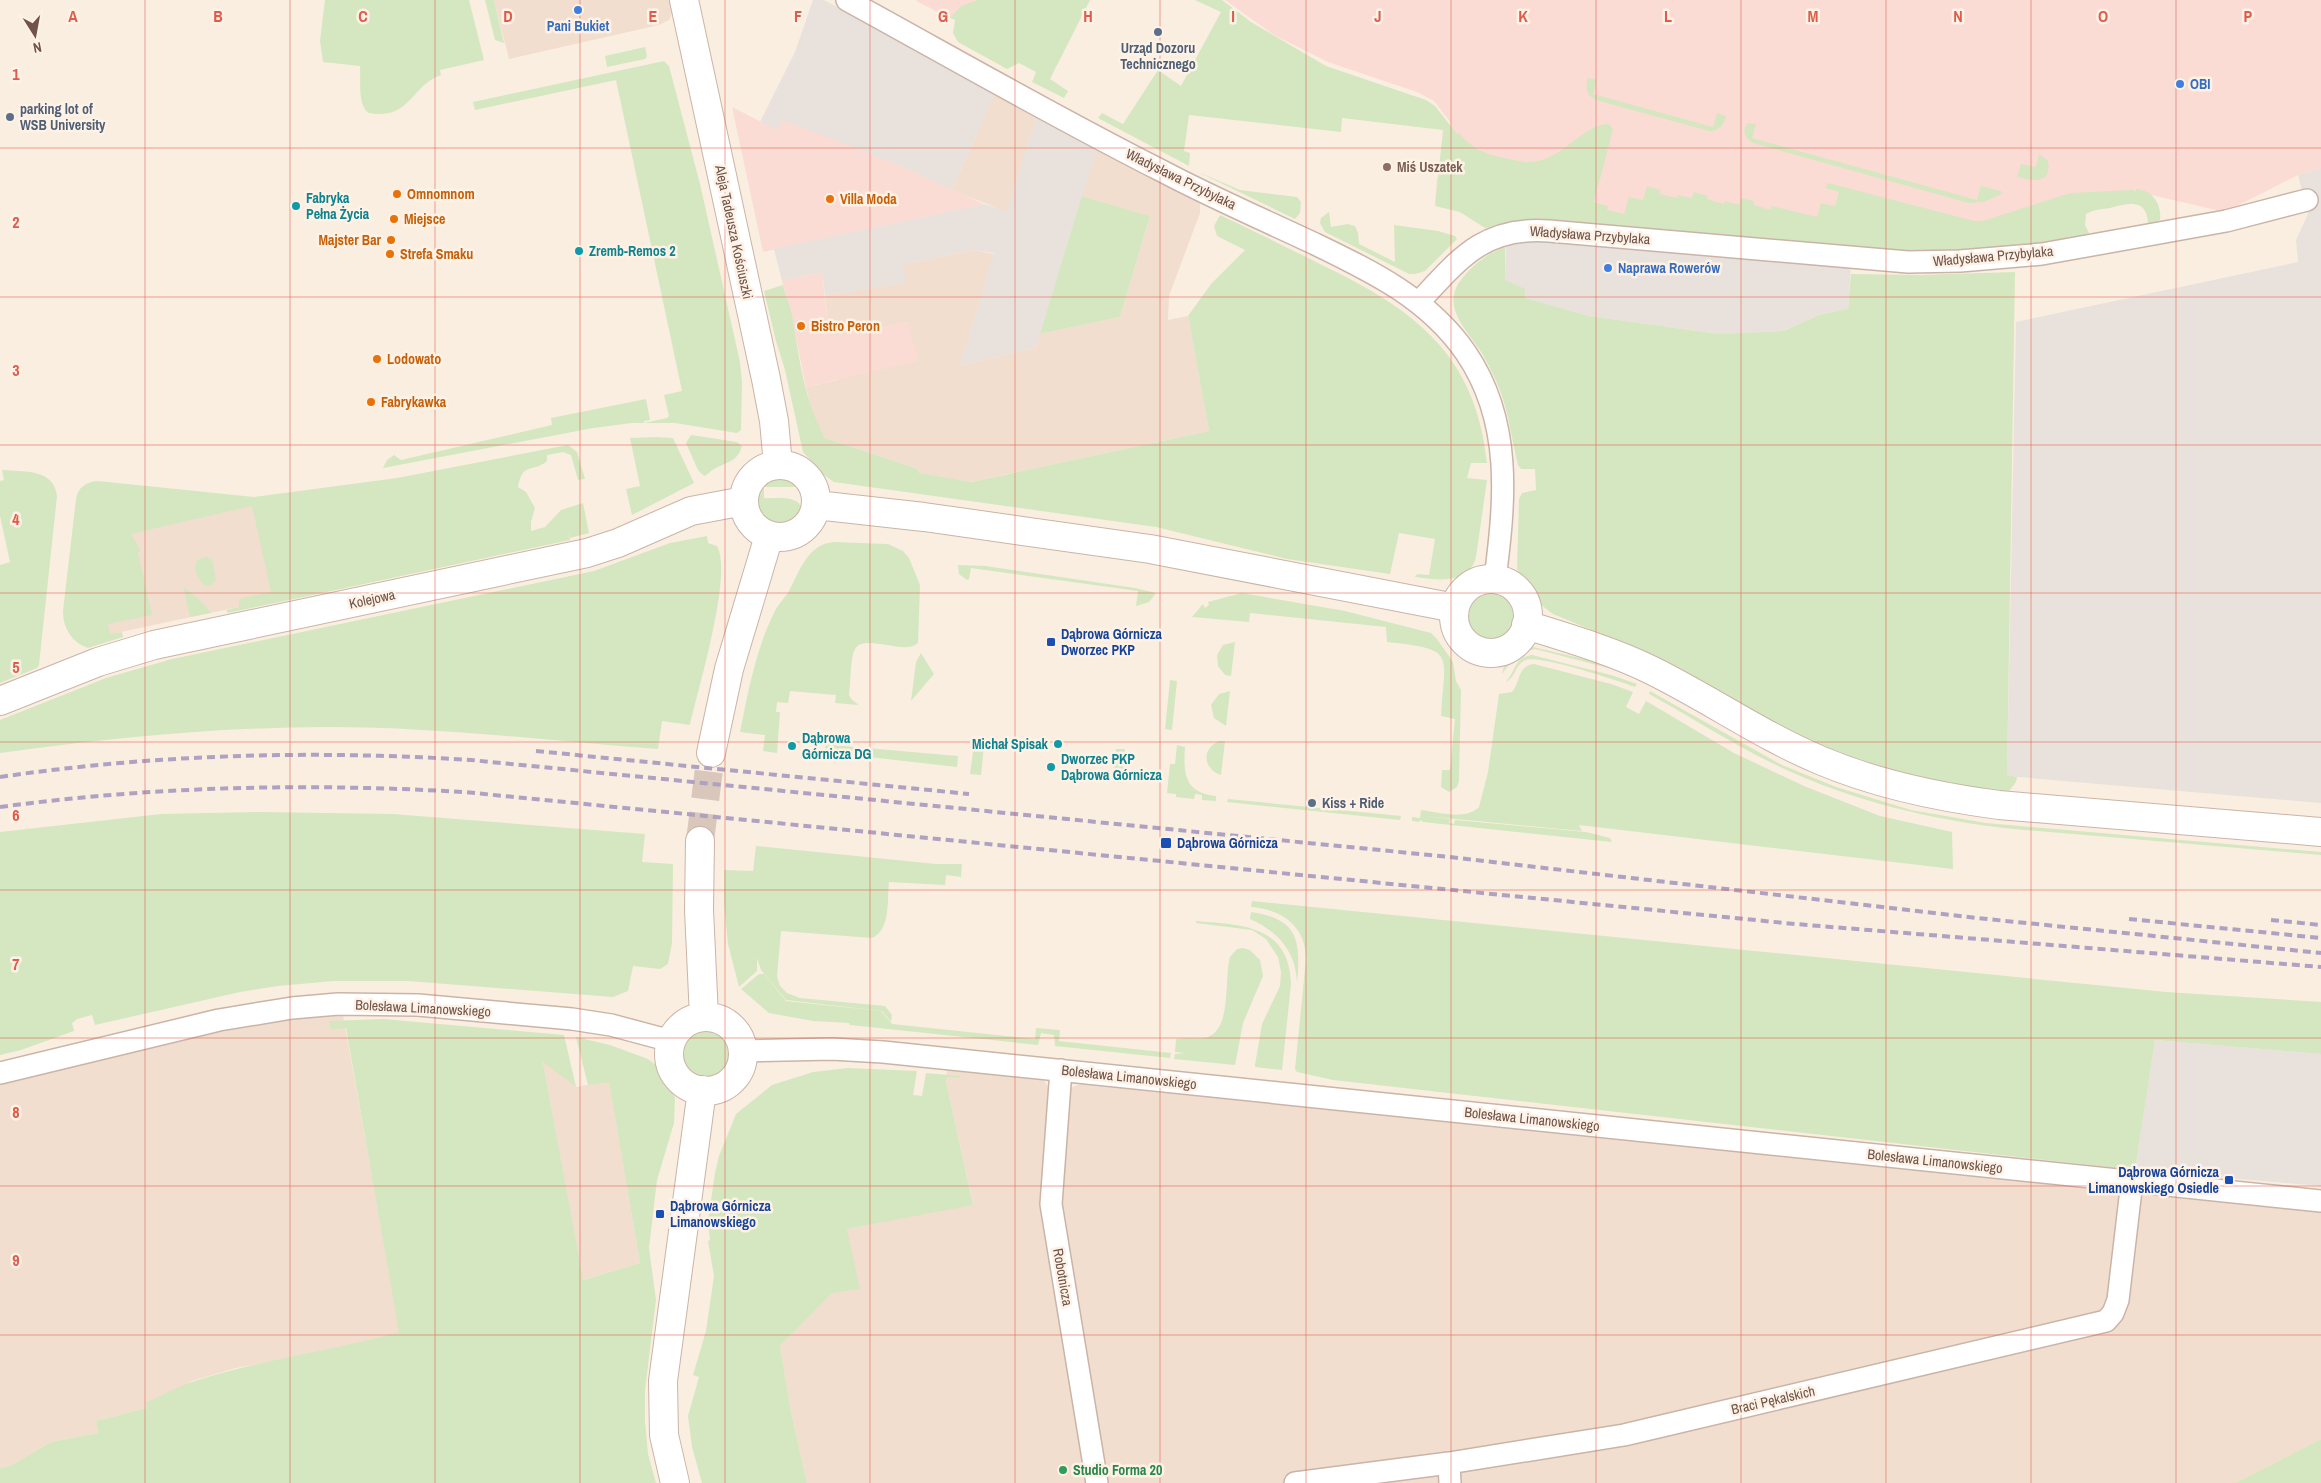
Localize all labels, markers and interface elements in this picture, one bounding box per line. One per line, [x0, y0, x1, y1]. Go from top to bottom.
marker: Pani Bukiet [572, 4, 584, 16]
text: A [68, 5, 78, 27]
text: B [213, 5, 223, 27]
text: C [358, 5, 368, 27]
text: D [503, 5, 513, 27]
text: E [649, 5, 658, 27]
text: F [794, 5, 802, 27]
text: G [938, 5, 948, 27]
text: H [1083, 5, 1093, 27]
text: I [1231, 5, 1235, 27]
text: J [1374, 5, 1382, 27]
text: K [1518, 5, 1528, 27]
text: L [1664, 5, 1672, 27]
text: M [1808, 5, 1819, 27]
text: N [1953, 5, 1963, 27]
text: O [2098, 5, 2108, 27]
text: P [2244, 5, 2253, 27]
north arrow [10, 10, 60, 60]
place label: Pani Bukiet [547, 17, 609, 35]
marker: Urząd Dozoru Technicznego [1152, 26, 1164, 38]
text: N [32, 38, 43, 57]
place label: Urząd Dozoru Technicznego [1120, 39, 1196, 73]
text: 1 [12, 63, 20, 85]
place label: OBI [2190, 75, 2210, 93]
marker: OBI [2174, 78, 2186, 90]
place label: parking lot of WSB University [20, 100, 106, 134]
marker: parking lot of WSB University [4, 111, 16, 123]
street label: Władysława Przybylaka [1123, 144, 1240, 214]
place label: Miś Uszatek [1397, 158, 1463, 176]
marker: Miś Uszatek [1381, 161, 1393, 173]
street label: Aleja Tadeusza Kościuszki [711, 162, 757, 301]
place label: Omnomnom [407, 185, 475, 203]
marker: Omnomnom [391, 188, 403, 200]
place label: Fabryka Pełna Życia [306, 189, 370, 223]
place label: Villa Moda [840, 190, 897, 208]
marker: Villa Moda [824, 193, 836, 205]
marker: Fabryka Pełna Życia [290, 200, 302, 212]
place label: Miejsce [404, 210, 445, 228]
text: 2 [12, 211, 20, 233]
marker: Miejsce [388, 213, 400, 225]
street label: Władysława Przybylaka [1529, 222, 1651, 248]
place label: Majster Bar [318, 231, 382, 249]
marker: Majster Bar [385, 234, 397, 246]
place label: Zremb-Remos 2 [589, 242, 676, 260]
street label: Władysława Przybylaka [1932, 242, 2054, 270]
place label: Strefa Smaku [400, 245, 473, 263]
marker: Zremb-Remos 2 [573, 245, 585, 257]
marker: Strefa Smaku [384, 248, 396, 260]
place label: Naprawa Rowerów [1618, 259, 1720, 277]
marker: Naprawa Rowerów [1602, 262, 1614, 274]
place label: Bistro Peron [811, 317, 880, 335]
marker: Bistro Peron [795, 320, 807, 332]
place label: Lodowato [387, 350, 441, 368]
marker: Lodowato [371, 353, 383, 365]
text: 3 [12, 359, 20, 381]
place label: Fabrykawka [381, 393, 447, 411]
marker: Fabrykawka [365, 396, 377, 408]
text: 4 [12, 508, 20, 530]
street label: Kolejowa [347, 585, 397, 613]
place label: Dąbrowa Górnicza Dworzec PKP [1061, 625, 1162, 659]
marker: Dąbrowa Górnicza Dworzec PKP [1045, 636, 1057, 648]
text: 5 [12, 656, 20, 678]
place label: Dąbrowa Górnicza DG [802, 729, 872, 763]
place label: Michał Spisak [972, 735, 1049, 753]
marker: Michał Spisak [1052, 738, 1064, 750]
marker: Dąbrowa Górnicza DG [786, 740, 798, 752]
place label: Dworzec PKP Dąbrowa Górnicza [1061, 750, 1162, 784]
marker: Dworzec PKP Dąbrowa Górnicza [1045, 761, 1057, 773]
place label: Kiss + Ride [1322, 794, 1384, 812]
marker: Kiss + Ride [1306, 797, 1318, 809]
text: 6 [12, 804, 20, 826]
place label: Dąbrowa Górnicza [1177, 834, 1278, 852]
marker: Dąbrowa Górnicza [1159, 836, 1173, 850]
text: 7 [12, 953, 20, 975]
street label: Bolesława Limanowskiego [355, 995, 491, 1021]
street label: Bolesława Limanowskiego [1060, 1061, 1198, 1093]
text: 8 [12, 1101, 20, 1123]
street label: Bolesława Limanowskiego [1463, 1103, 1601, 1135]
street label: Bolesława Limanowskiego [1866, 1145, 2004, 1177]
place label: Dąbrowa Górnicza Limanowskiego Osiedle [2088, 1163, 2220, 1197]
marker: Dąbrowa Górnicza Limanowskiego Osiedle [2223, 1174, 2235, 1186]
place label: Dąbrowa Górnicza Limanowskiego [670, 1197, 771, 1231]
marker: Dąbrowa Górnicza Limanowskiego [654, 1208, 666, 1220]
street label: Robotnicza [1049, 1247, 1077, 1308]
text: 9 [12, 1249, 20, 1271]
street label: Braci Pękalskich [1729, 1382, 1817, 1418]
place label: Studio Forma 20 [1073, 1461, 1162, 1479]
marker: Studio Forma 20 [1057, 1464, 1069, 1476]

